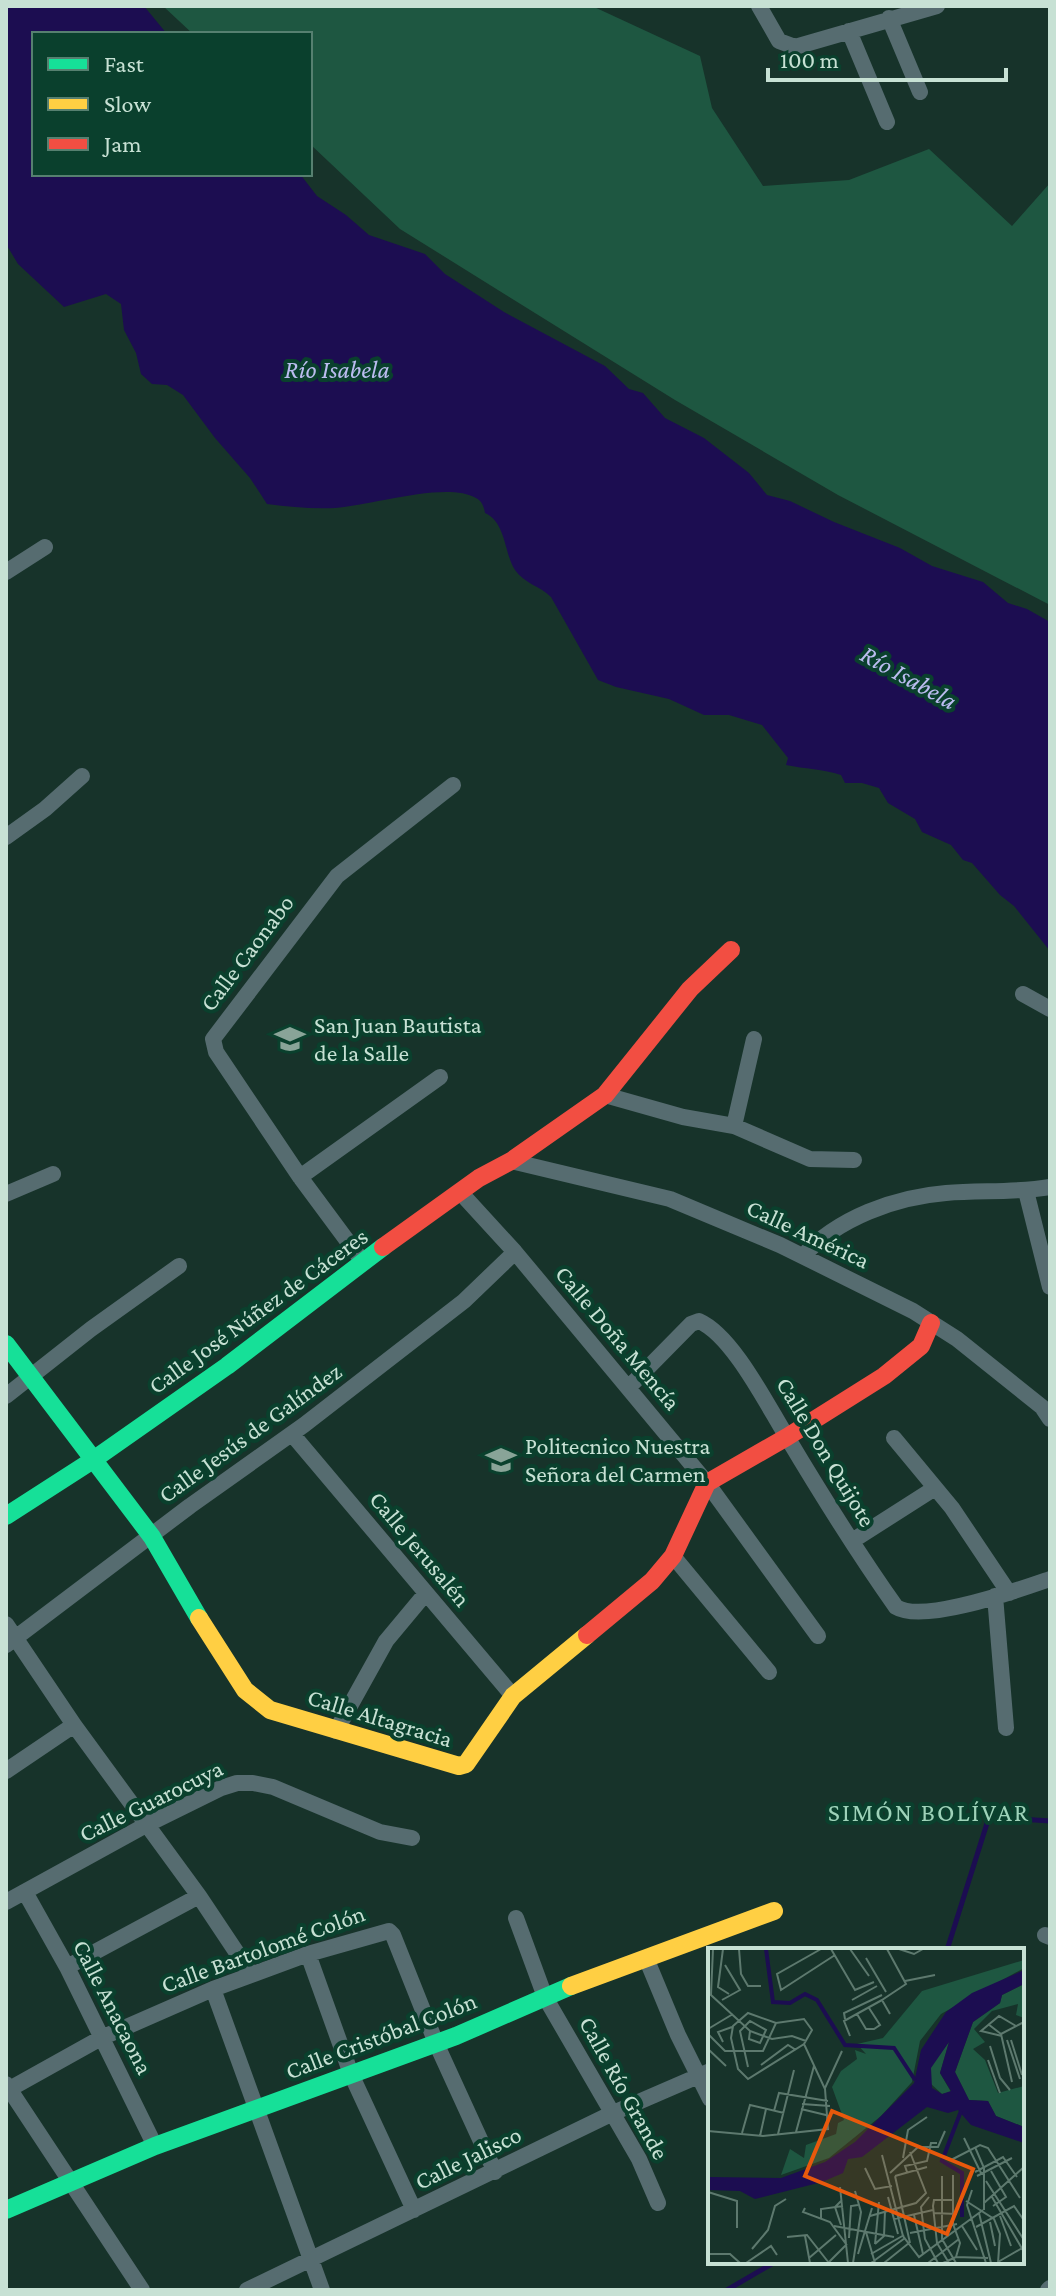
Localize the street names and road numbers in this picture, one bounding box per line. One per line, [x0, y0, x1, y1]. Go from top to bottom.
street label: Calle Caonabo [194, 889, 299, 1016]
street label: Calle América [743, 1193, 874, 1274]
street label: Calle José Núñez de Cáceres [143, 1222, 372, 1399]
street label: Calle Doña Mencía [550, 1260, 687, 1415]
street label: Calle Jesús de Galíndez [153, 1357, 346, 1508]
street label: Calle Don Quijote [771, 1372, 882, 1531]
street label: Calle Jerusalén [364, 1486, 476, 1612]
street label: Calle Altagracia [305, 1683, 456, 1752]
street label: Calle Guarocuya [75, 1754, 227, 1847]
street label: Calle Bartolomé Colón [157, 1899, 368, 1998]
street label: Calle Anacaona [68, 1935, 159, 2079]
street label: Calle Cristóbal Colón [282, 1987, 480, 2084]
street label: Calle Río Grande [574, 2012, 675, 2164]
street label: Calle Jalisco [410, 2120, 525, 2195]

